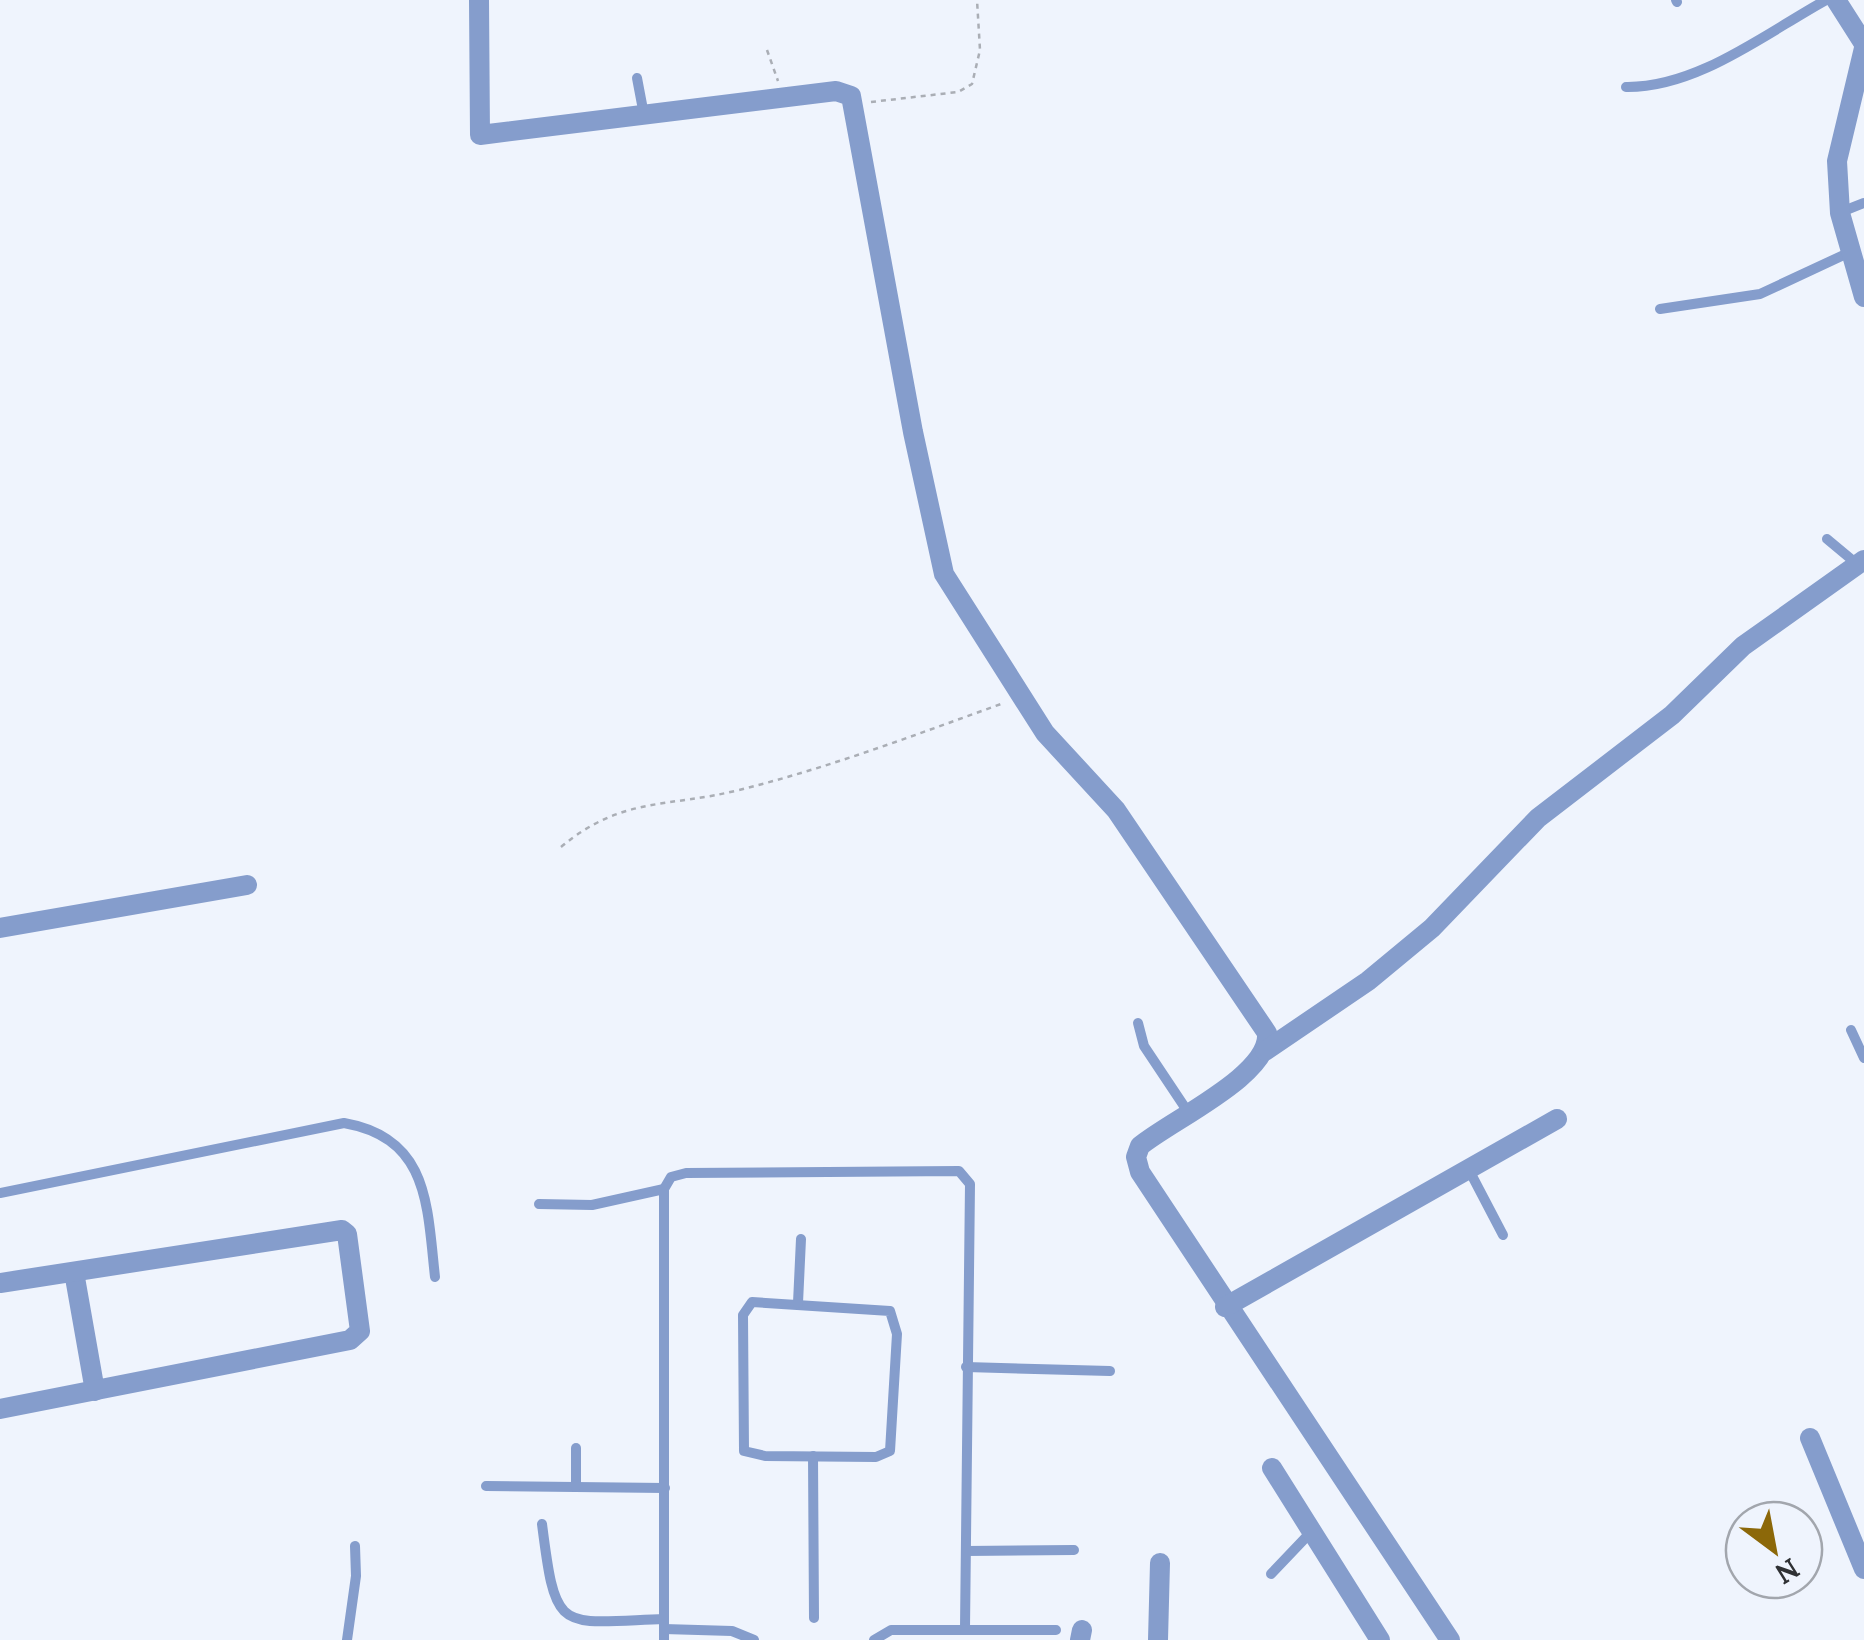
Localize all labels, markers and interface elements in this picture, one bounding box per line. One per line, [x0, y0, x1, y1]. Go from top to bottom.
north arrow [1724, 1500, 1824, 1600]
text: N [1769, 1550, 1806, 1592]

